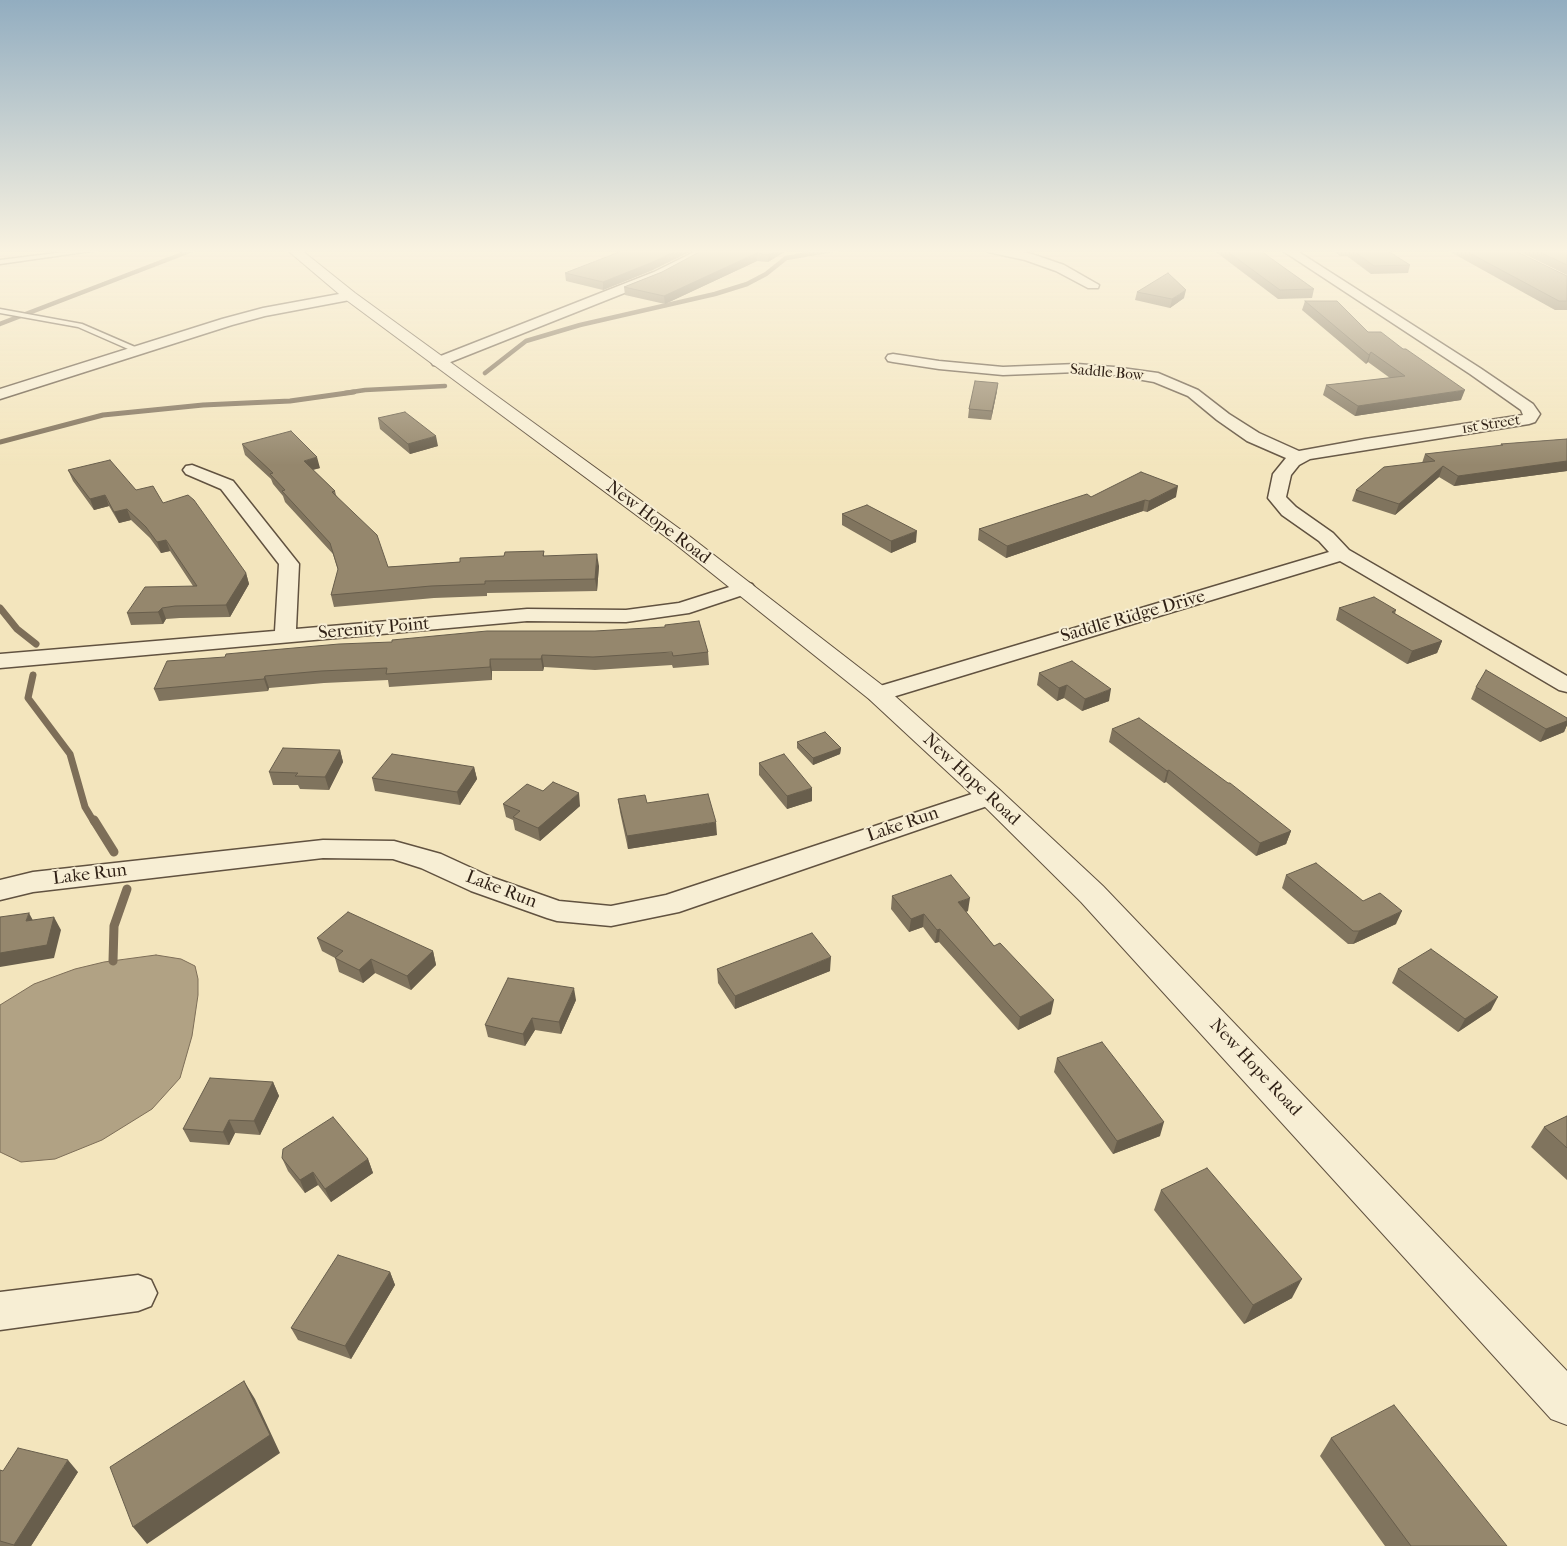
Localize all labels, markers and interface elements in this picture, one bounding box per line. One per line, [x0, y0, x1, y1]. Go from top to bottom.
street label: Saddle Bow [1069, 361, 1145, 385]
street label: 1st Street [1460, 411, 1522, 439]
street label: New Hope Road [602, 477, 714, 569]
street label: Saddle Ridge Drive [1058, 586, 1208, 648]
street label: Serenity Point [317, 613, 431, 645]
street label: New Hope Road [918, 729, 1024, 831]
street label: Lake Run [864, 803, 942, 847]
street label: Lake Run [52, 860, 128, 890]
street label: Lake Run [462, 867, 540, 913]
street label: New Hope Road [1204, 1015, 1306, 1121]

